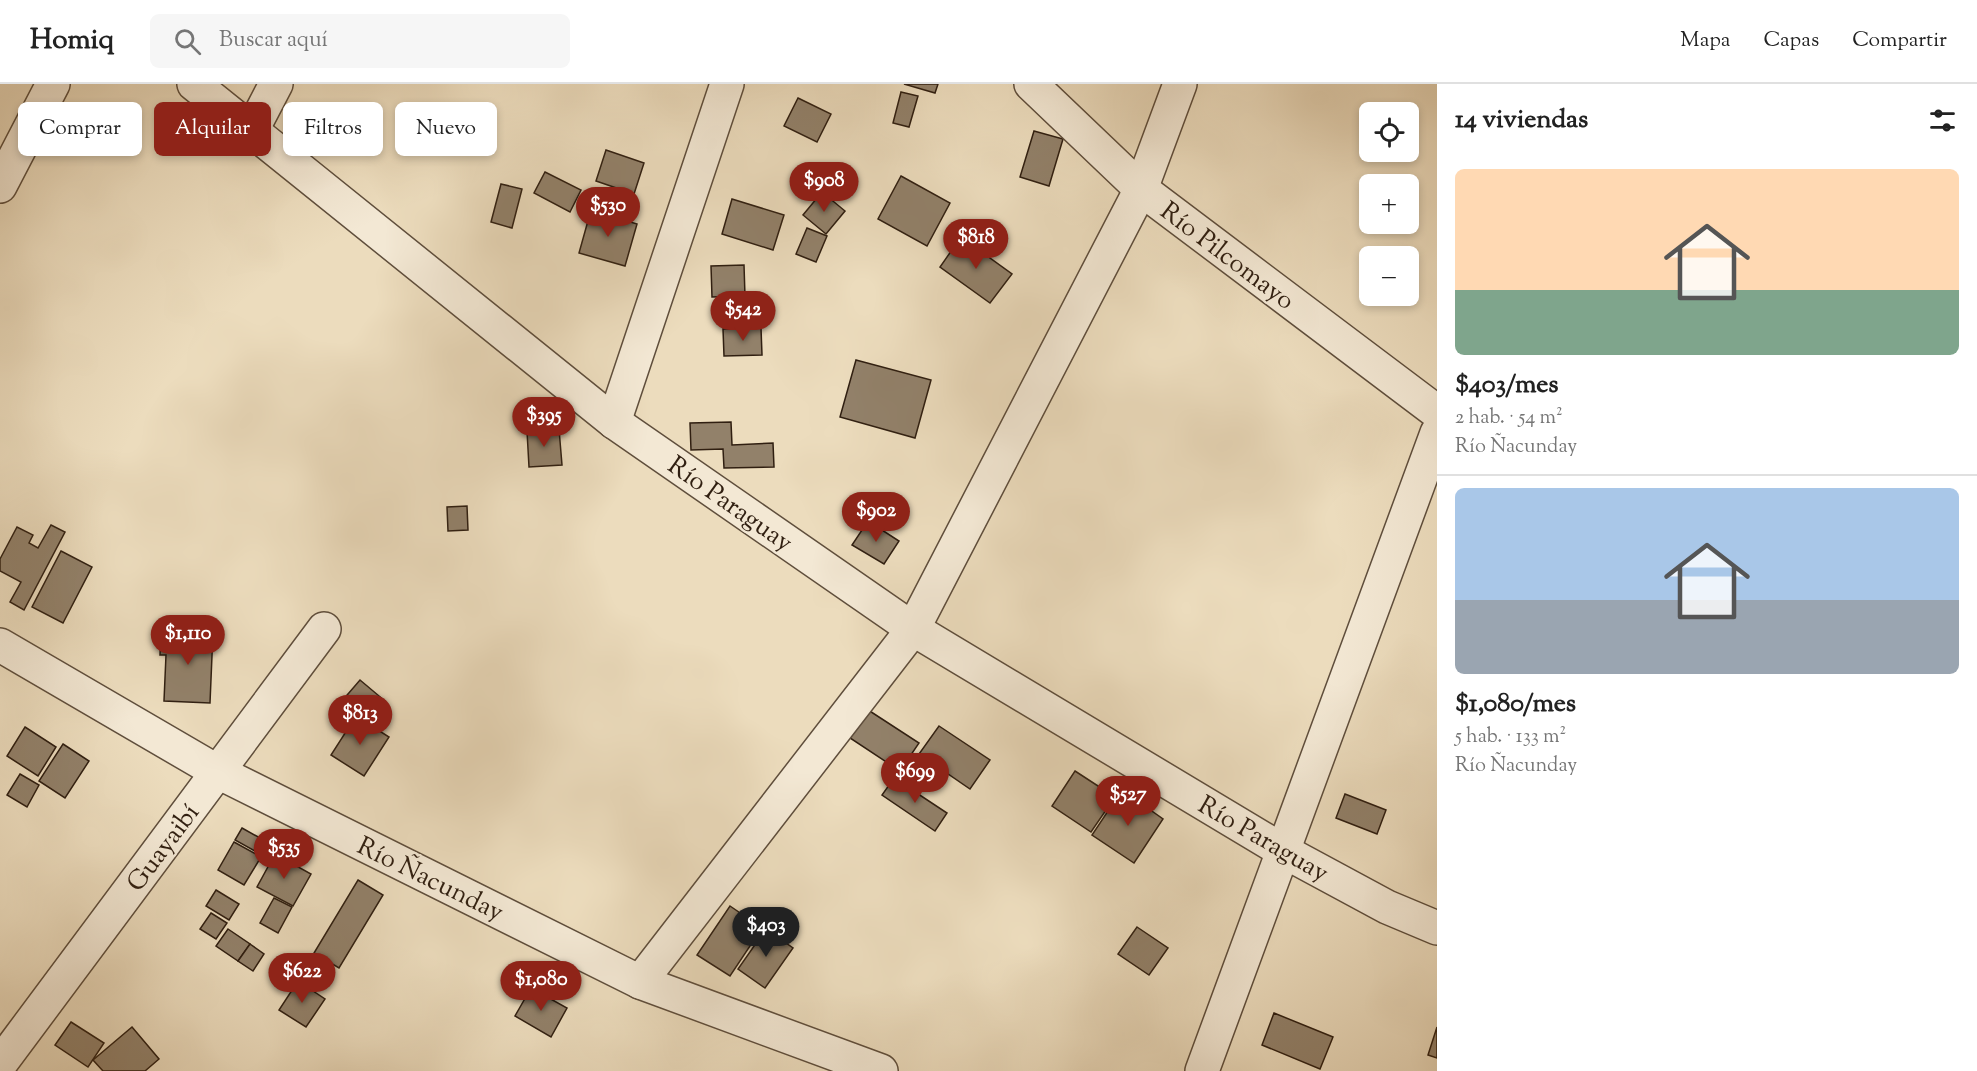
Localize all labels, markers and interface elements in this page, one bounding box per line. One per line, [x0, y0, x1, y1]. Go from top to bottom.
search box [150, 14, 570, 68]
text: Homiq [30, 21, 114, 61]
icon: search [171, 25, 204, 58]
text: Buscar aquí [219, 25, 328, 57]
text: Mapa [1680, 26, 1730, 56]
text: Capas [1763, 26, 1819, 56]
text: Compartir [1852, 26, 1947, 56]
chip: Comprar [18, 102, 142, 156]
chip: Alquilar [154, 102, 271, 156]
chip: Filtros [283, 102, 383, 156]
chip: Nuevo [395, 102, 497, 156]
map controls [1359, 102, 1419, 306]
button: locate [1359, 102, 1419, 162]
text: 14 viviendas [1455, 102, 1588, 139]
icon: filters [1926, 104, 1959, 137]
pin: $908 [788, 162, 860, 213]
text: $908 [804, 167, 844, 196]
button: + [1359, 174, 1419, 234]
pin: $530 [572, 187, 644, 238]
text: $530 [590, 192, 626, 221]
street label: Río Pilcomayo [1151, 194, 1302, 320]
icon: home [1653, 208, 1761, 316]
pin: $818 [940, 219, 1012, 270]
text: $818 [957, 224, 995, 253]
button: − [1359, 246, 1419, 306]
pin: $542 [707, 291, 779, 342]
text: $542 [725, 296, 761, 325]
text: $403/mes [1455, 367, 1559, 404]
pin: $395 [508, 397, 580, 448]
text: $395 [526, 402, 562, 431]
text: 2 hab. · 54 m² [1455, 404, 1563, 433]
text: Río Ñacunday [1455, 433, 1577, 462]
street label: Río Paraguay [659, 448, 800, 562]
pin: $902 [840, 492, 912, 543]
text: $902 [856, 497, 896, 526]
icon: home [1653, 527, 1761, 635]
pin: $1,110 [139, 615, 237, 666]
text: $1,110 [165, 620, 211, 649]
text: $1,080/mes [1455, 686, 1576, 723]
pin: $813 [324, 695, 396, 746]
text: $813 [342, 700, 378, 729]
text: 5 hab. · 133 m² [1455, 723, 1566, 752]
text: Río Ñacunday [1455, 752, 1577, 781]
pin: $699 [879, 753, 951, 804]
text: $699 [895, 758, 935, 787]
pin: $527 [1092, 776, 1164, 827]
text: $527 [1110, 781, 1146, 810]
street label: Río Paraguay [1191, 788, 1335, 893]
street label: Guayaibí [119, 797, 209, 900]
pin: $535 [248, 829, 320, 880]
street label: Río Ñacunday [350, 829, 510, 932]
text: $535 [268, 834, 300, 863]
pin: $403 [730, 907, 802, 958]
text: $403 [746, 912, 786, 941]
pin: $622 [266, 953, 338, 1004]
text: $622 [282, 958, 322, 987]
pin: $1,080 [492, 961, 590, 1012]
text: $1,080 [514, 966, 568, 995]

